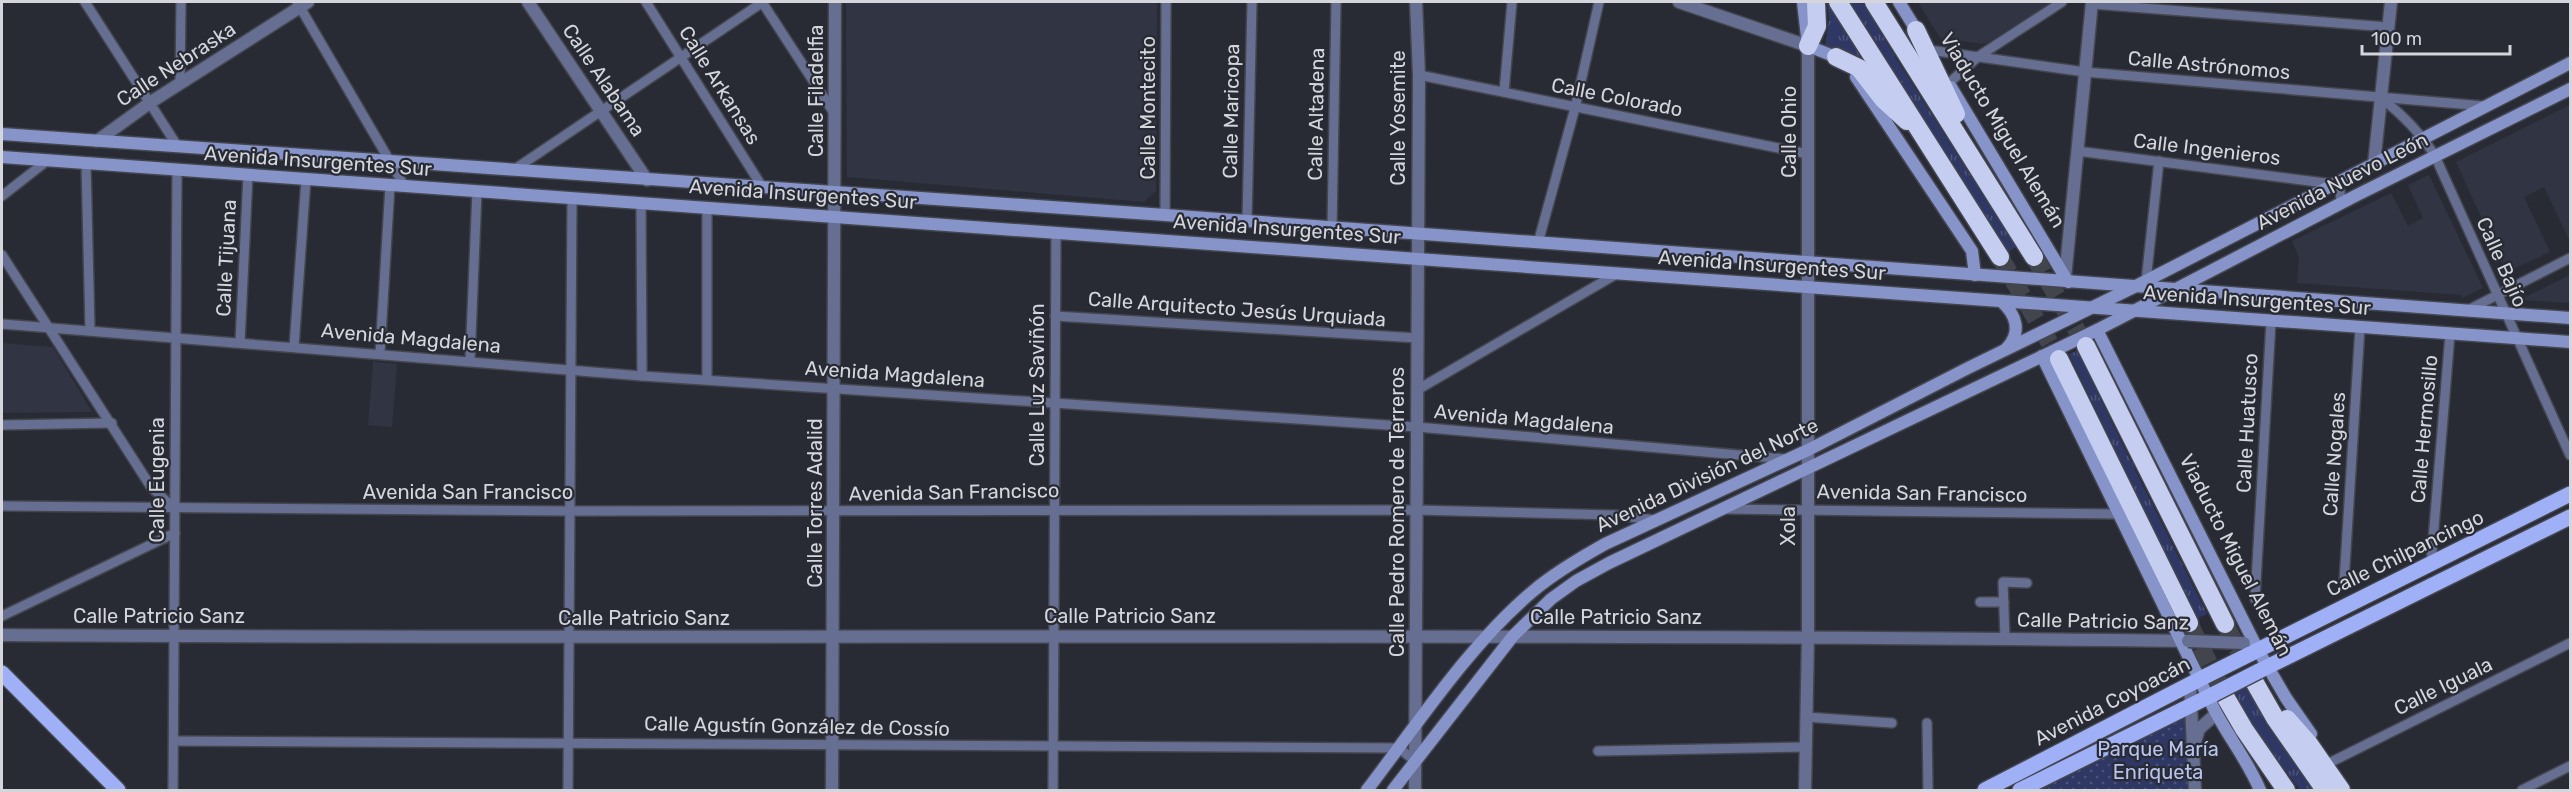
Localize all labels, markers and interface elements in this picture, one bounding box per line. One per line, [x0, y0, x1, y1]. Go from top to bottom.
street label: Calle Nebraska [112, 17, 240, 111]
scale bar [2362, 18, 2510, 56]
street label: Calle Alabama [558, 19, 650, 141]
street label: Calle Arkansas [674, 21, 766, 149]
street label: Calle Filadelfia [804, 25, 828, 157]
street label: Viaducto Miguel Alemán [1935, 28, 2071, 232]
text: 100 m [2371, 28, 2422, 50]
street label: Calle Montecito [1136, 36, 1160, 180]
street label: Calle Maricopa [1218, 43, 1244, 179]
street label: Calle Astrónomos [2127, 46, 2291, 84]
street label: Calle Altadena [1303, 47, 1329, 181]
street label: Calle Yosemite [1386, 50, 1410, 186]
street label: Calle Colorado [1549, 73, 1685, 121]
street label: Calle Ohio [1777, 86, 1801, 178]
street label: Avenida Nuevo León [2252, 127, 2432, 235]
street label: Calle Ingenieros [2132, 128, 2282, 170]
street label: Avenida Insurgentes Sur [203, 141, 433, 181]
street label: Avenida Insurgentes Sur [688, 174, 918, 214]
street label: Calle Tijuana [211, 199, 241, 317]
street label: Avenida Insurgentes Sur [1172, 209, 1402, 249]
street label: Calle Bajío [2471, 213, 2533, 311]
street label: Avenida Insurgentes Sur [1657, 245, 1887, 285]
street label: Avenida Insurgentes Sur [2142, 280, 2372, 320]
street label: Calle Arquitecto Jesús Urquiada [1087, 287, 1387, 331]
street label: Calle Luz Saviñón [1025, 303, 1049, 467]
street label: Avenida Magdalena [320, 318, 502, 358]
street label: Calle Huatusco [2231, 352, 2263, 494]
street label: Calle Hermosillo [2406, 354, 2442, 504]
street label: Avenida Magdalena [804, 356, 986, 392]
street label: Calle Pedro Romero de Terreros [1385, 367, 1409, 657]
street label: Calle Nogales [2318, 391, 2350, 517]
street label: Avenida Magdalena [1433, 399, 1615, 439]
street label: Avenida División del Norte [1592, 413, 1822, 537]
street label: Calle Eugenia [145, 417, 169, 543]
street label: Calle Torres Adalid [803, 418, 827, 588]
street label: Viaducto Miguel Alemán [2175, 450, 2297, 660]
street label: Avenida San Francisco [849, 478, 1059, 506]
street label: Avenida San Francisco [1817, 479, 2027, 507]
street label: Avenida San Francisco [363, 480, 573, 504]
street label: Calle Chilpancingo [2322, 505, 2488, 601]
street label: Xola [1776, 506, 1800, 546]
street label: Calle Patricio Sanz [73, 604, 245, 628]
street label: Calle Patricio Sanz [1044, 604, 1216, 628]
street label: Calle Patricio Sanz [1530, 605, 1702, 629]
street label: Calle Patricio Sanz [558, 606, 730, 630]
street label: Calle Patricio Sanz [2017, 608, 2189, 634]
street label: Avenida Coyoacán [2030, 651, 2194, 751]
street label: Calle Iguala [2390, 652, 2496, 720]
street label: Calle Agustín González de Cossío [644, 711, 950, 741]
park label: Parque María Enriqueta [2097, 737, 2219, 784]

